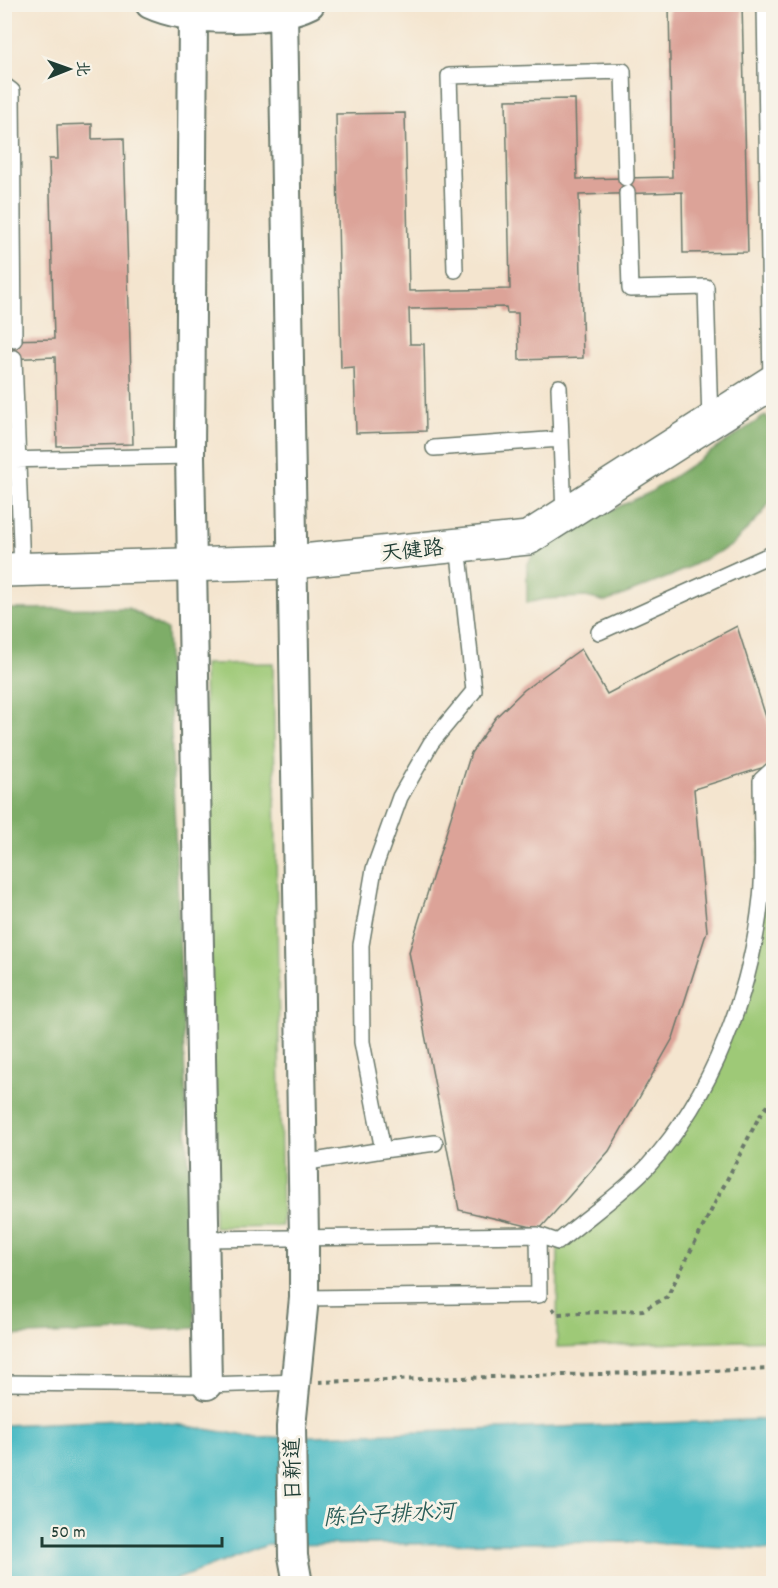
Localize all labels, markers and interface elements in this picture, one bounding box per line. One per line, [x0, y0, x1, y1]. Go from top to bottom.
north arrow [39, 39, 99, 99]
text: 北 [70, 61, 93, 77]
street label: 天健路 [379, 535, 445, 571]
street label: 日新道 [279, 1437, 311, 1501]
water label: 陈台子排水河 [322, 1497, 459, 1535]
scale bar [42, 1510, 222, 1548]
text: 50 m [51, 1521, 86, 1546]

